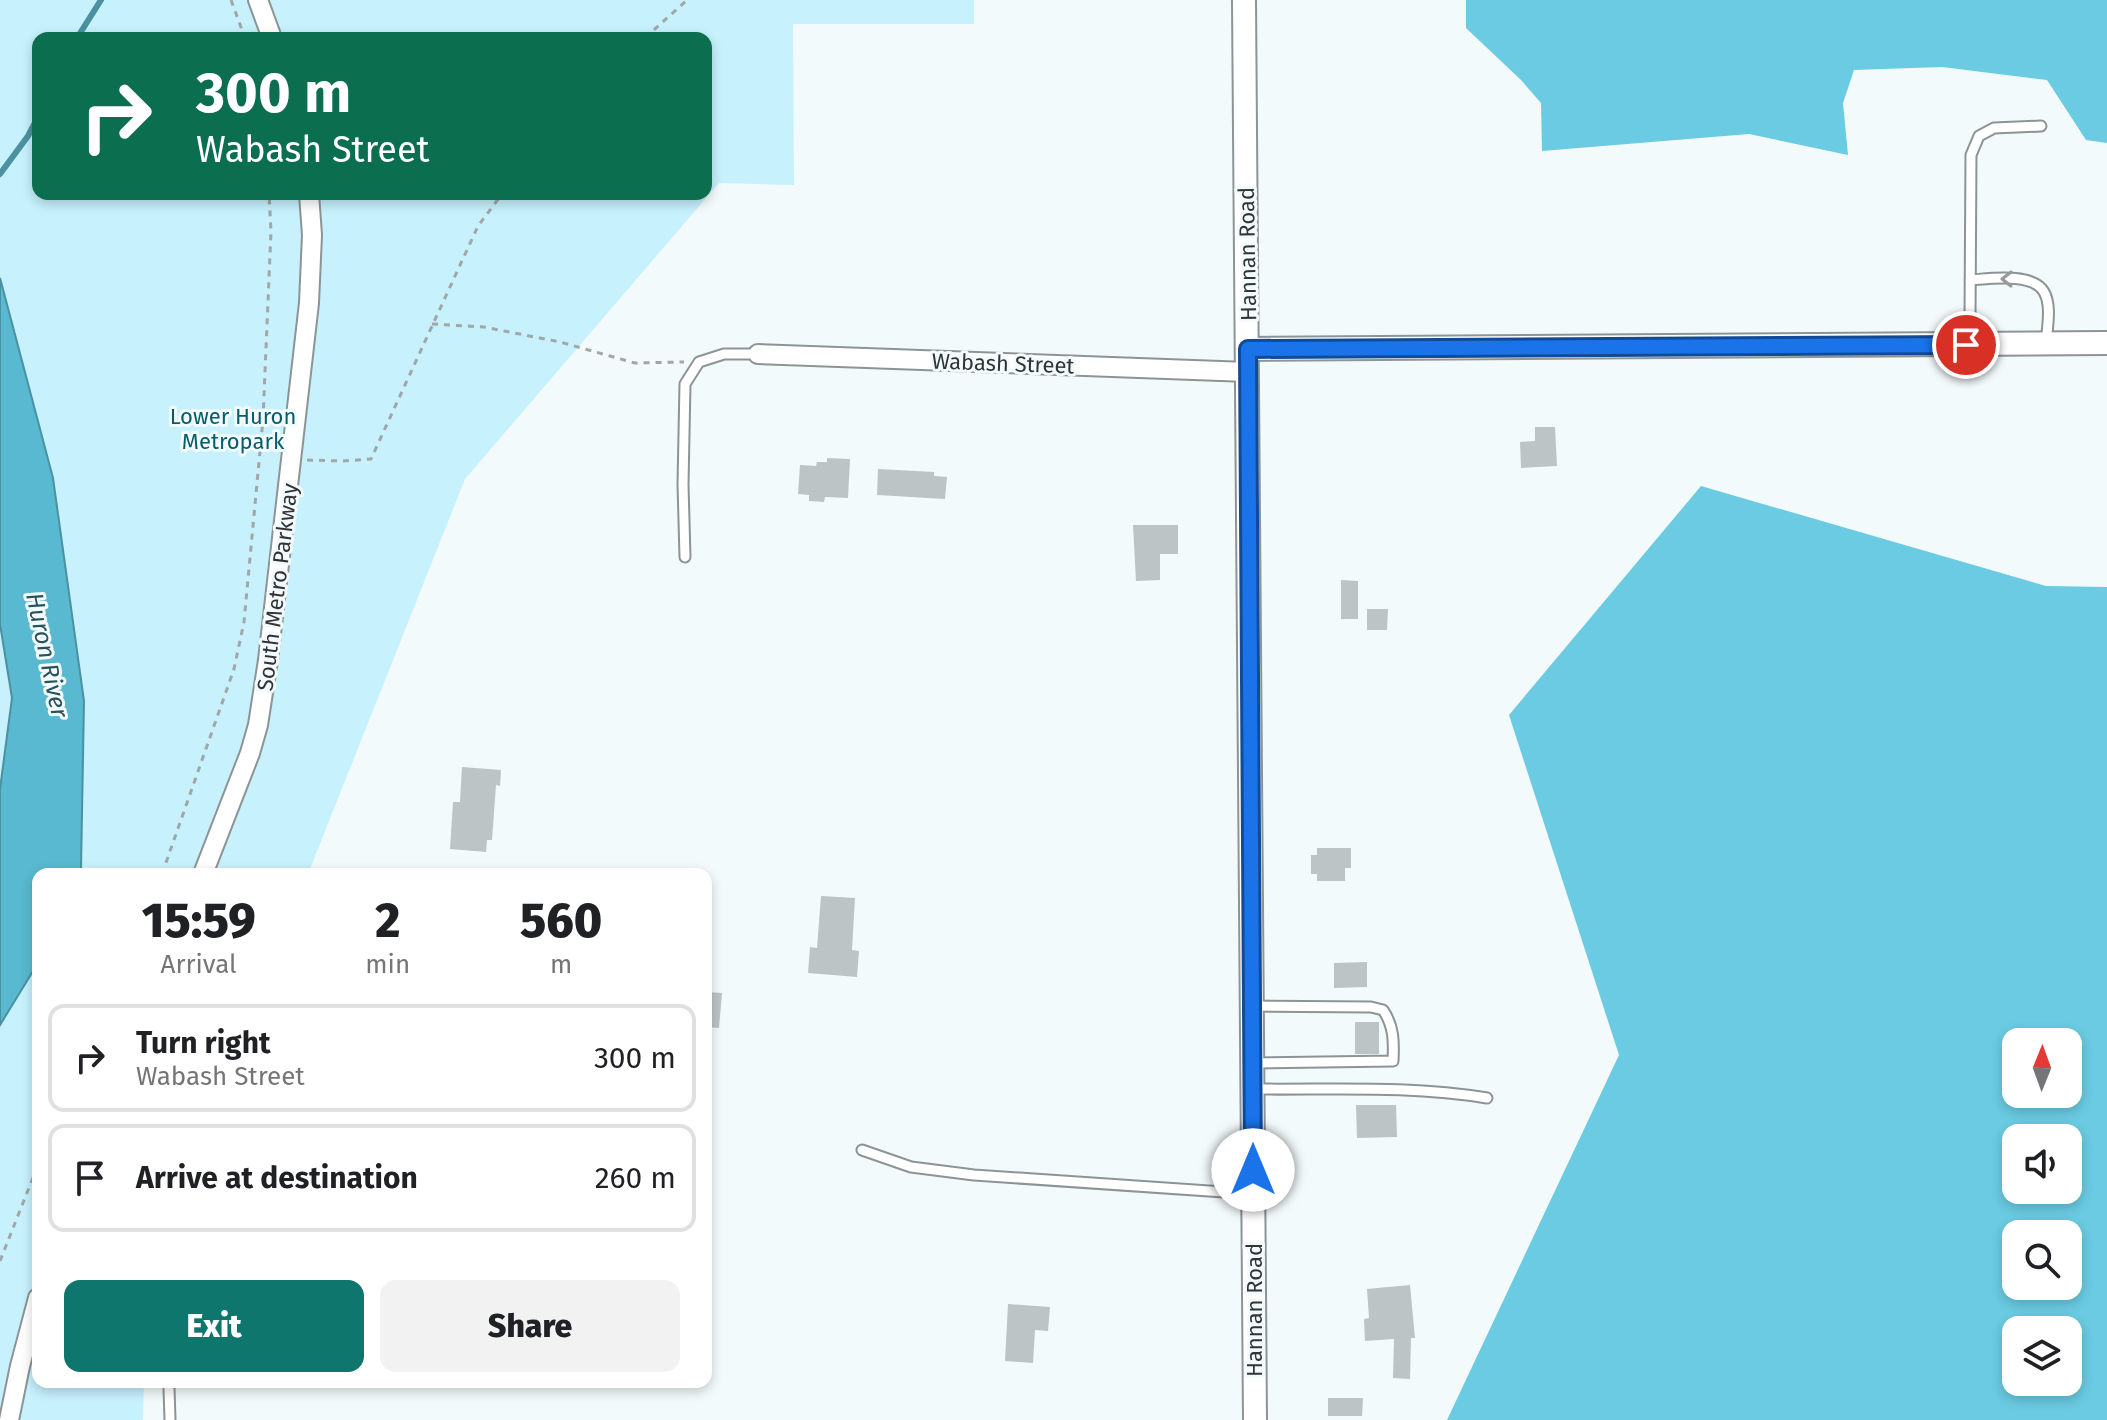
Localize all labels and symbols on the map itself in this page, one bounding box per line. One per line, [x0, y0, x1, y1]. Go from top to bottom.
street label: Hannan Road [1233, 187, 1262, 321]
one-way arrow [2000, 270, 2013, 288]
pin [1932, 311, 2000, 379]
street label: Wabash Street [931, 348, 1075, 379]
park label: Lower Huron Metropark [170, 403, 296, 455]
street label: South Metro Parkway [251, 481, 304, 692]
water label: Huron River [20, 590, 74, 721]
north arrow [2002, 1028, 2082, 1108]
position arrow [1211, 1128, 1295, 1212]
street label: Hannan Road [1241, 1243, 1268, 1377]

